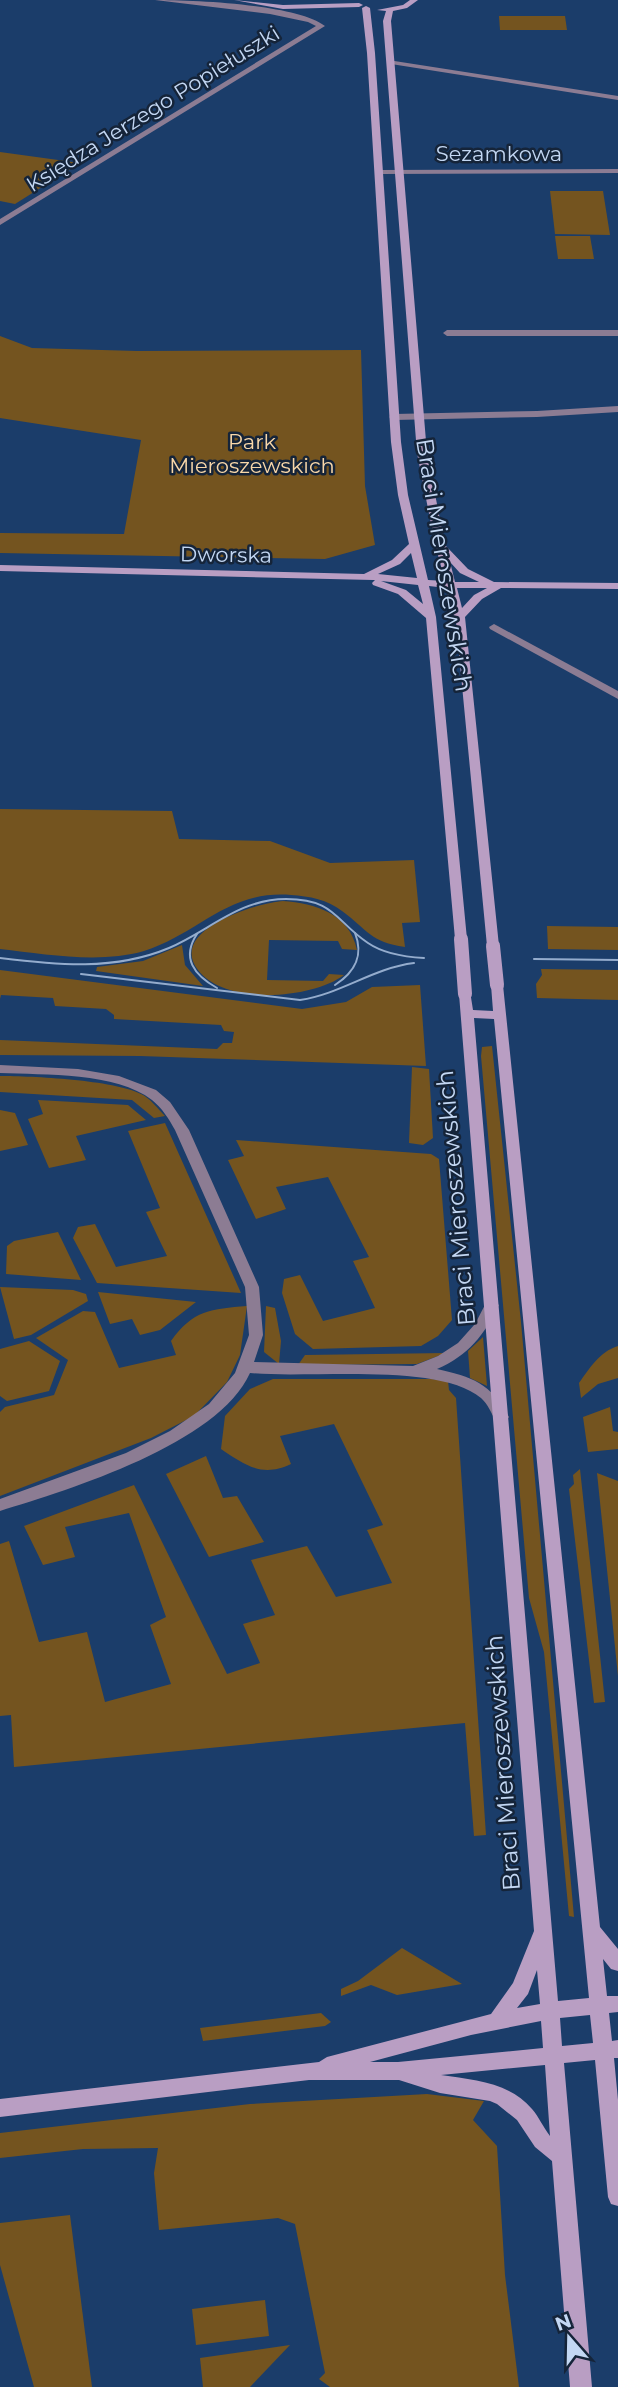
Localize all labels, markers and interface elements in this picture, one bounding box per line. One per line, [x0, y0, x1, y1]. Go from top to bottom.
street label: Księdza Jerzego Popiełuszki [22, 20, 284, 197]
street label: Sezamkowa [436, 141, 562, 166]
park label: Park Mieroszewskich [169, 429, 335, 478]
street label: Braci Mieroszewskich [410, 436, 479, 694]
street label: Dworska [180, 541, 272, 568]
street label: Braci Mieroszewskich [430, 1069, 481, 1327]
street label: Braci Mieroszewskich [479, 1634, 526, 1892]
north arrow [534, 2303, 604, 2373]
text: N [552, 2309, 575, 2336]

